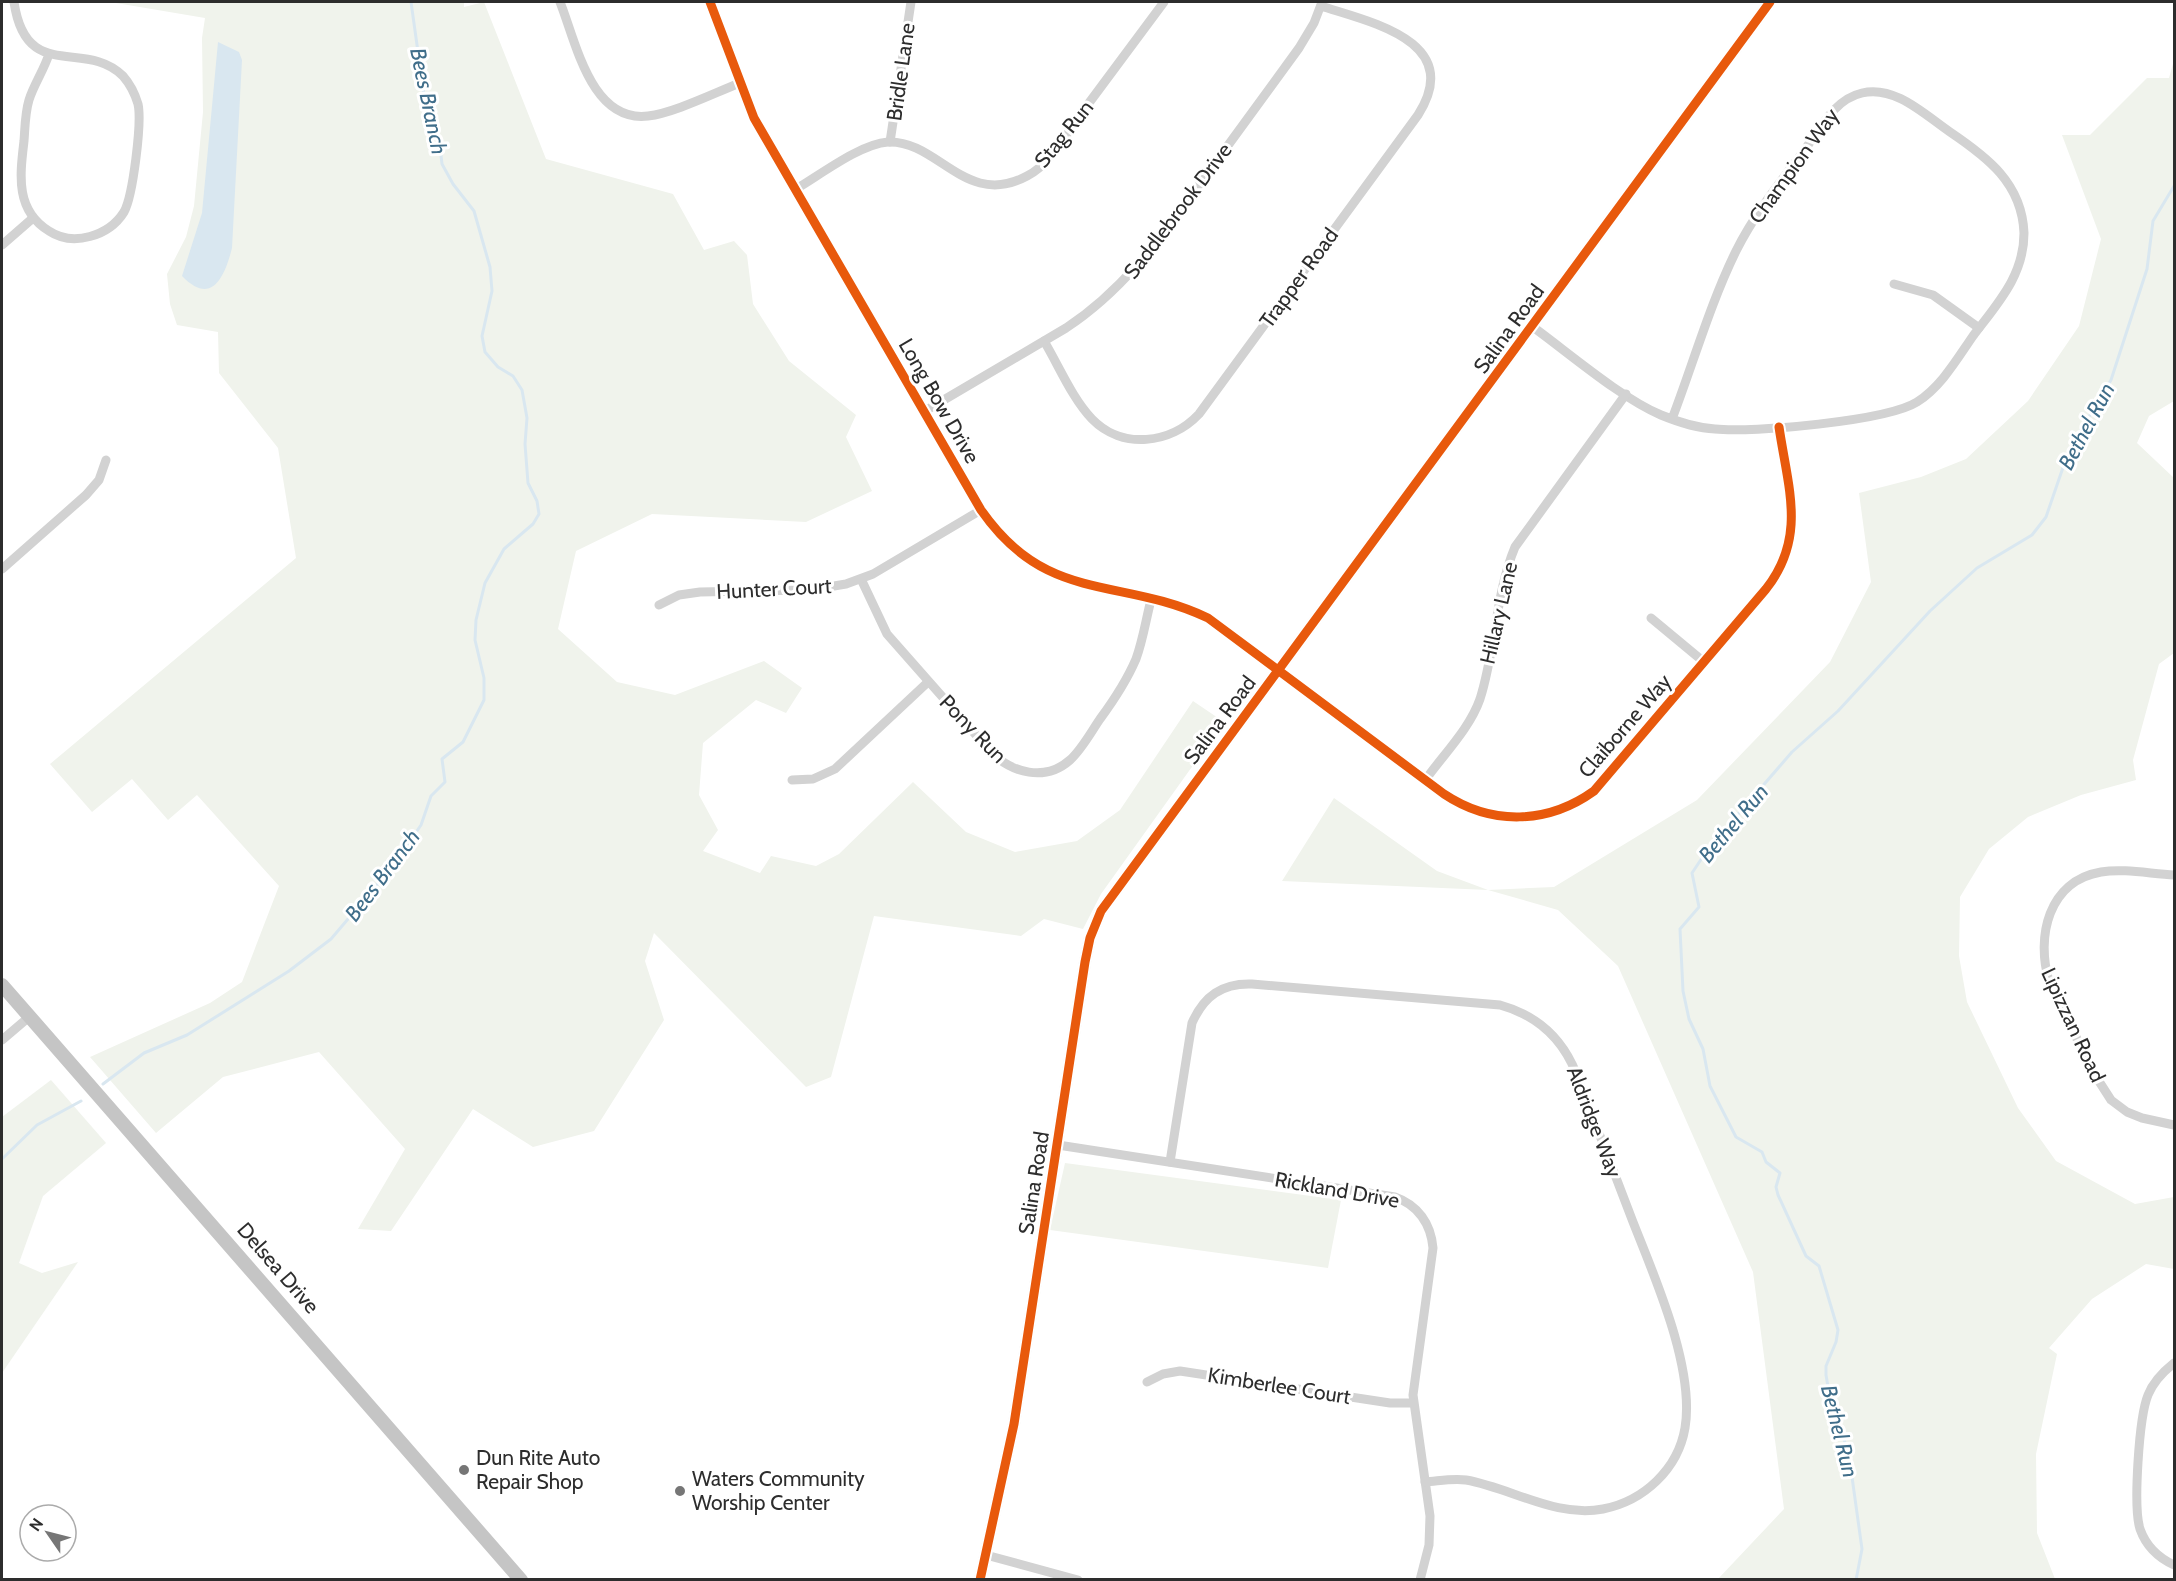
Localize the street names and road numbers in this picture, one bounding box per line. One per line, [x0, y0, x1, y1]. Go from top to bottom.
street label: Bridle Lane [881, 21, 920, 122]
street label: Stag Run [1029, 95, 1098, 172]
street label: Champion Way [1743, 103, 1844, 228]
street label: Saddlebrook Drive [1118, 138, 1237, 284]
street label: Trapper Road [1254, 223, 1343, 332]
street label: Salina Road [1468, 279, 1549, 378]
street label: Long Bow Drive [894, 334, 985, 468]
street label: Hillary Lane [1475, 559, 1522, 666]
street label: Hunter Court [716, 573, 832, 604]
street label: Claiborne Way [1573, 669, 1677, 782]
street label: Salina Road [1178, 671, 1261, 769]
street label: Pony Run [935, 689, 1012, 768]
street label: Lipizzan Road [2036, 964, 2111, 1086]
street label: Aldridge Way [1562, 1063, 1627, 1181]
street label: Salina Road [1013, 1130, 1054, 1236]
street label: Rickland Drive [1273, 1166, 1402, 1213]
street label: Delsea Drive [232, 1217, 325, 1318]
street label: Kimberlee Court [1206, 1362, 1352, 1409]

